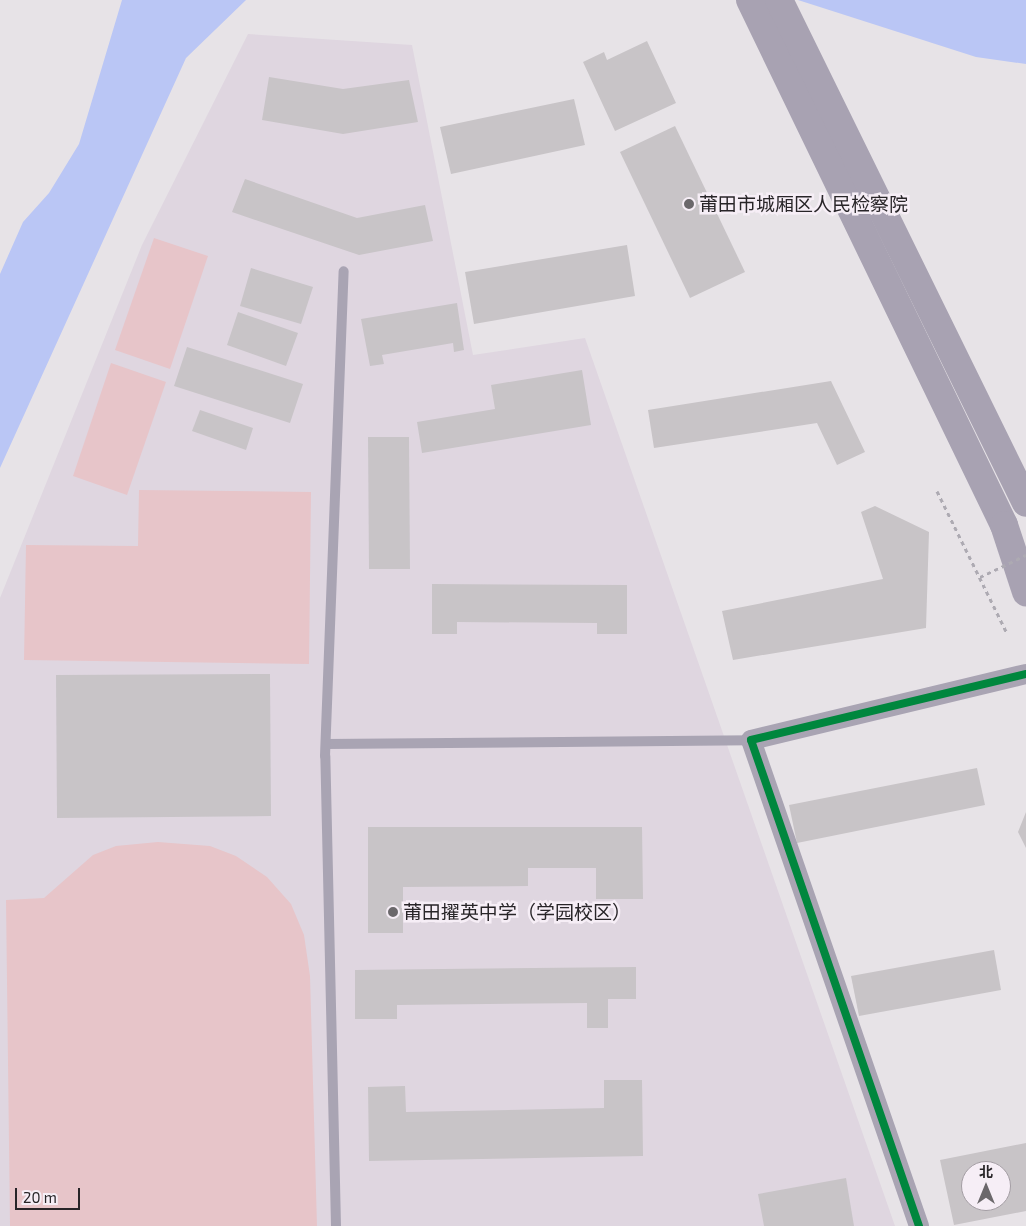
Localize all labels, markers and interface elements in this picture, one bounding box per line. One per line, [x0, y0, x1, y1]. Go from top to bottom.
place label: 莆田市城厢区人民检察院 [699, 193, 908, 215]
marker: 莆田市城厢区人民检察院 [683, 198, 695, 210]
place label: 莆田擢英中学（学园校区） [403, 901, 631, 923]
marker: 莆田擢英中学（学园校区） [387, 906, 399, 918]
north arrow [961, 1161, 1011, 1211]
text: 北 [979, 1163, 993, 1180]
scale bar [18, 1178, 82, 1210]
text: 20 m [23, 1188, 57, 1206]

